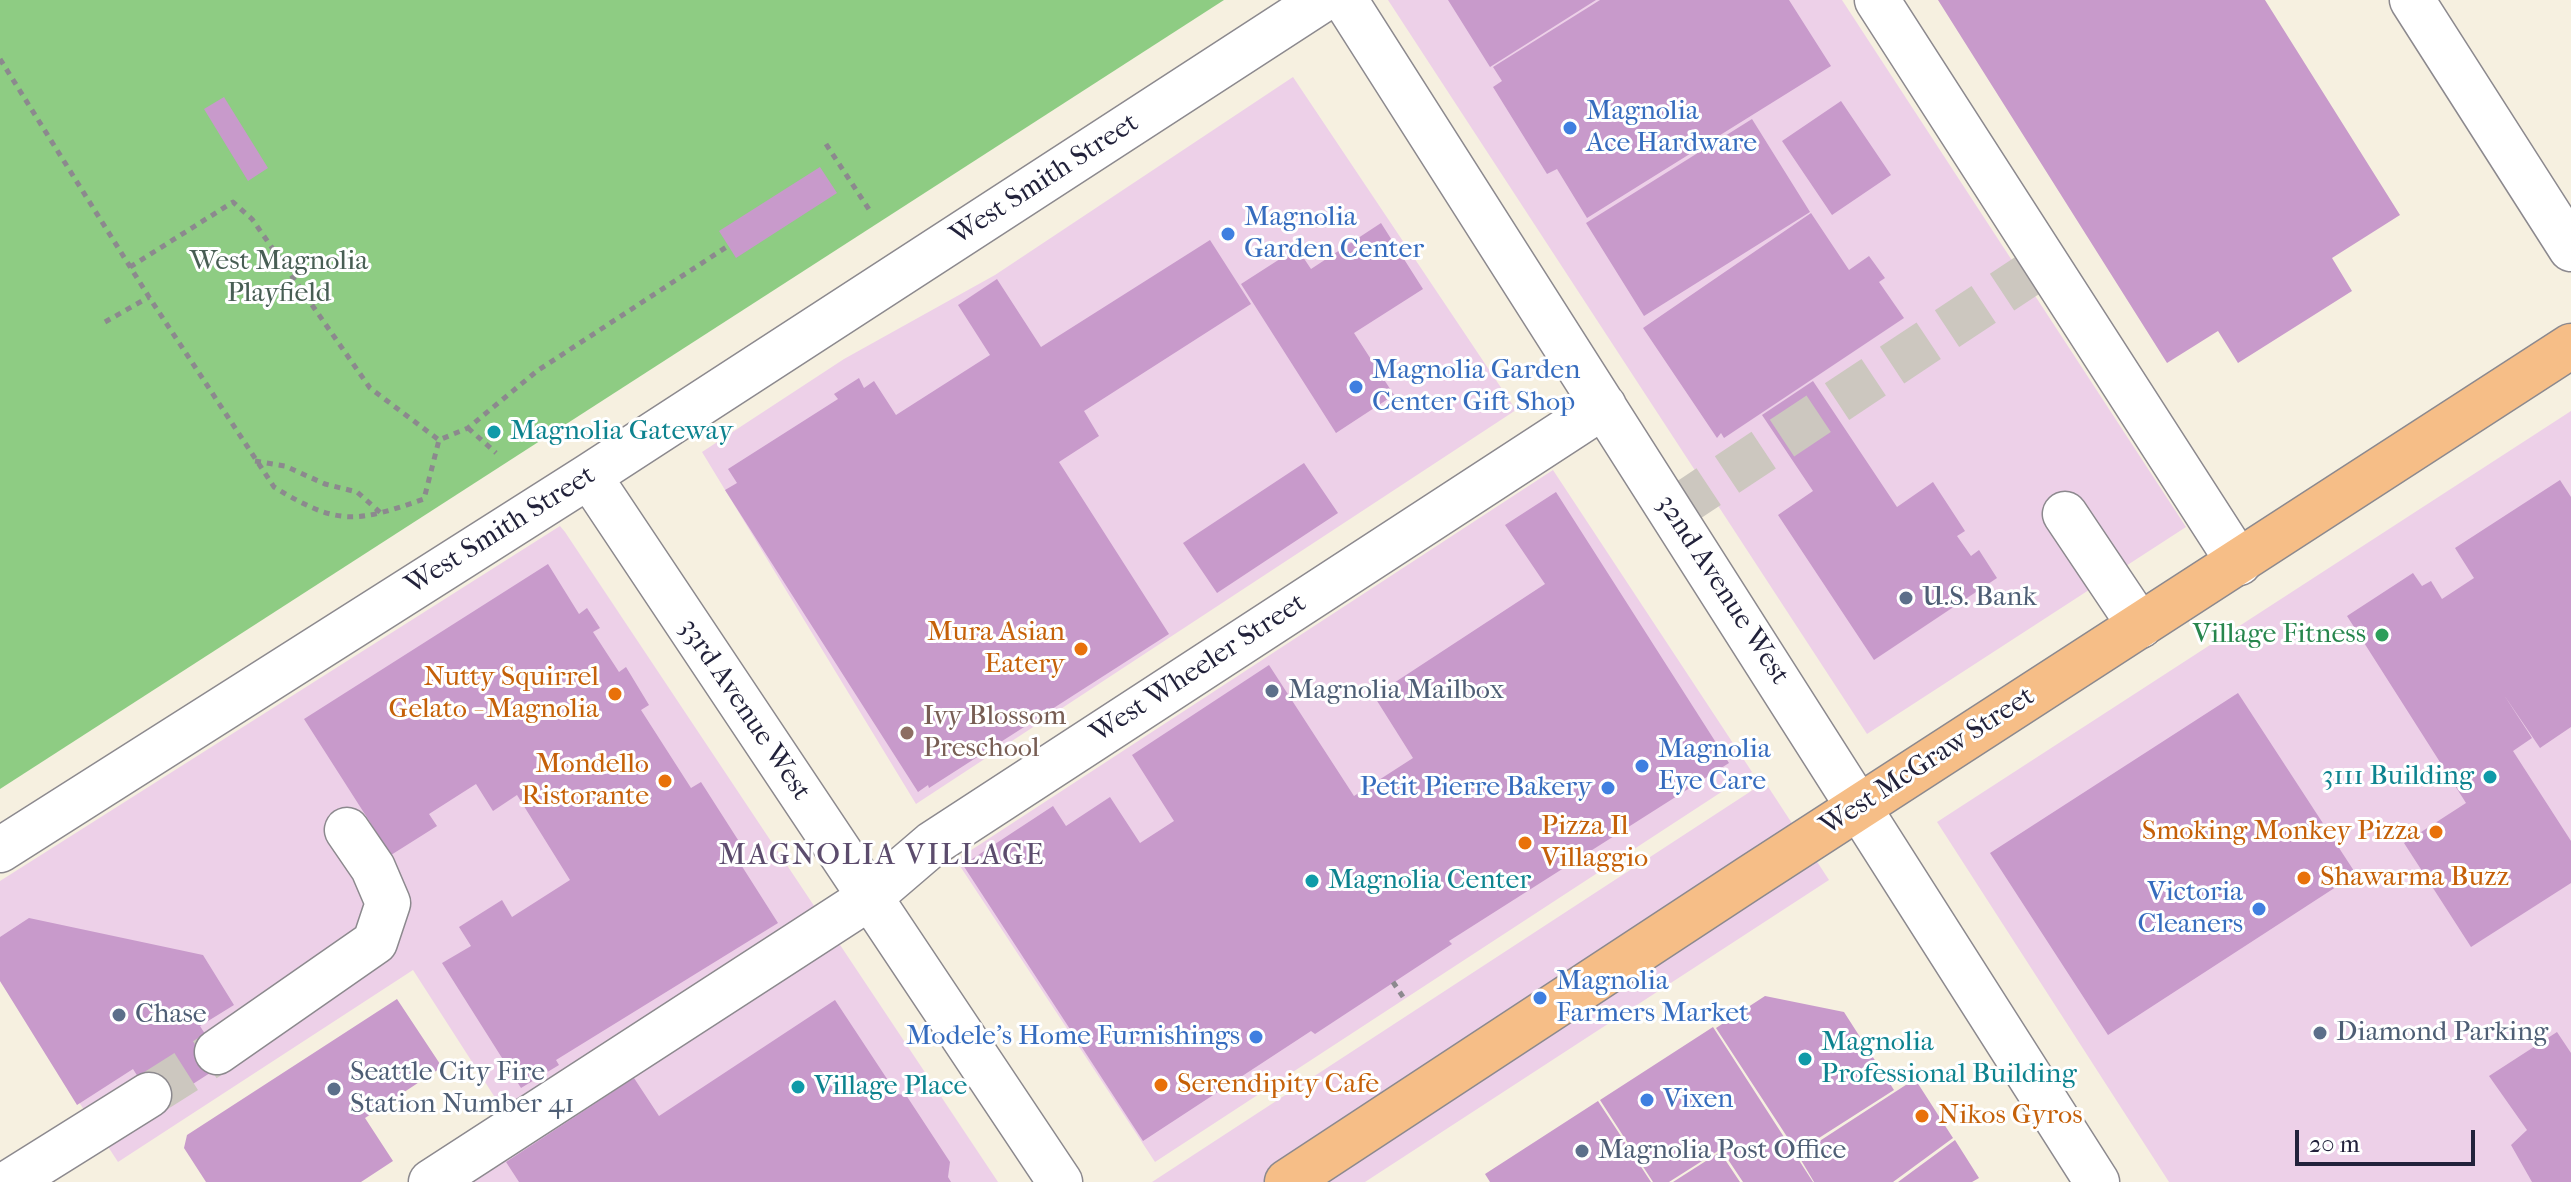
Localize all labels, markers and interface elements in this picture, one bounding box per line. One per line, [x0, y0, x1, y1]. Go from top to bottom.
place label: Magnolia Ace Hardware [1586, 95, 1757, 161]
street label: West Smith Street [945, 107, 1145, 253]
marker: Magnolia Ace Hardware [1561, 119, 1579, 137]
place label: Magnolia Garden Center [1244, 201, 1424, 267]
marker: Magnolia Garden Center [1219, 225, 1237, 243]
park label: West Magnolia Playfield [190, 245, 368, 311]
place label: Magnolia Garden Center Gift Shop [1372, 354, 1580, 420]
marker: Magnolia Garden Center Gift Shop [1347, 378, 1365, 396]
place label: Magnolia Gateway [510, 415, 733, 449]
marker: Magnolia Gateway [485, 423, 503, 441]
street label: West Smith Street [400, 459, 602, 603]
street label: 32nd Avenue West [1648, 489, 1796, 691]
place label: U.S. Bank [1922, 581, 2037, 615]
street label: West Wheeler Street [1085, 587, 1313, 751]
marker: U.S. Bank [1897, 589, 1915, 607]
street label: 33rd Avenue West [671, 613, 817, 807]
place label: Mura Asian Eatery [927, 616, 1065, 682]
place label: Village Fitness [2193, 618, 2366, 652]
marker: Village Fitness [2373, 626, 2391, 644]
marker: Mura Asian Eatery [1072, 640, 1090, 658]
place label: Nutty Squirrel Gelato - Magnolia [389, 661, 599, 727]
place label: Magnolia Mailbox [1288, 674, 1504, 708]
street label: West McGraw Street [1815, 680, 2041, 844]
marker: Magnolia Mailbox [1263, 682, 1281, 700]
marker: Nutty Squirrel Gelato - Magnolia [606, 685, 624, 703]
place label: Ivy Blossom Preschool [923, 700, 1066, 766]
marker: Ivy Blossom Preschool [898, 724, 916, 742]
place label: Magnolia Eye Care [1658, 733, 1771, 799]
place label: Mondello Ristorante [521, 748, 649, 814]
marker: Magnolia Eye Care [1633, 757, 1651, 775]
place label: 3111 Building [2322, 760, 2474, 794]
marker: 3111 Building [2481, 768, 2499, 786]
place label: Petit Pierre Bakery [1360, 771, 1592, 805]
marker: Mondello Ristorante [656, 772, 674, 790]
marker: Petit Pierre Bakery [1599, 779, 1617, 797]
place label: Pizza Il Villaggio [1541, 810, 1648, 876]
place label: Smoking Monkey Pizza [2142, 815, 2420, 849]
marker: Smoking Monkey Pizza [2427, 823, 2445, 841]
marker: Pizza Il Villaggio [1516, 834, 1534, 852]
district label: MAGNOLIA VILLAGE [718, 839, 1046, 875]
place label: Shawarma Buzz [2320, 861, 2509, 895]
place label: Magnolia Center [1328, 864, 1531, 898]
marker: Shawarma Buzz [2295, 869, 2313, 887]
marker: Magnolia Center [1303, 872, 1321, 890]
place label: Victoria Cleaners [2138, 876, 2243, 942]
marker: Victoria Cleaners [2250, 900, 2268, 918]
place label: Magnolia Farmers Market [1556, 965, 1749, 1031]
marker: Magnolia Farmers Market [1531, 989, 1549, 1007]
place label: Chase [135, 998, 207, 1032]
marker: Chase [110, 1006, 128, 1024]
place label: Diamond Parking [2336, 1016, 2548, 1050]
place label: Modele's Home Furnishings [906, 1020, 1240, 1054]
marker: Diamond Parking [2311, 1024, 2329, 1042]
place label: Magnolia Professional Building [1821, 1026, 2077, 1092]
marker: Modele's Home Furnishings [1247, 1028, 1265, 1046]
marker: Magnolia Professional Building [1796, 1050, 1814, 1068]
place label: Seattle City Fire Station Number 41 [350, 1056, 574, 1122]
place label: Serendipity Cafe [1177, 1068, 1379, 1102]
place label: Village Place [814, 1070, 967, 1104]
marker: Serendipity Cafe [1152, 1076, 1170, 1094]
marker: Village Place [789, 1078, 807, 1096]
marker: Seattle City Fire Station Number 41 [325, 1080, 343, 1098]
place label: Vixen [1663, 1083, 1734, 1117]
marker: Vixen [1638, 1091, 1656, 1109]
place label: Nikos Gyros [1938, 1099, 2083, 1133]
marker: Nikos Gyros [1913, 1107, 1931, 1125]
scale bar [2299, 1114, 2479, 1164]
text: 20 m [2309, 1130, 2360, 1158]
place label: Magnolia Post Office [1598, 1134, 1846, 1168]
marker: Magnolia Post Office [1573, 1142, 1591, 1160]

